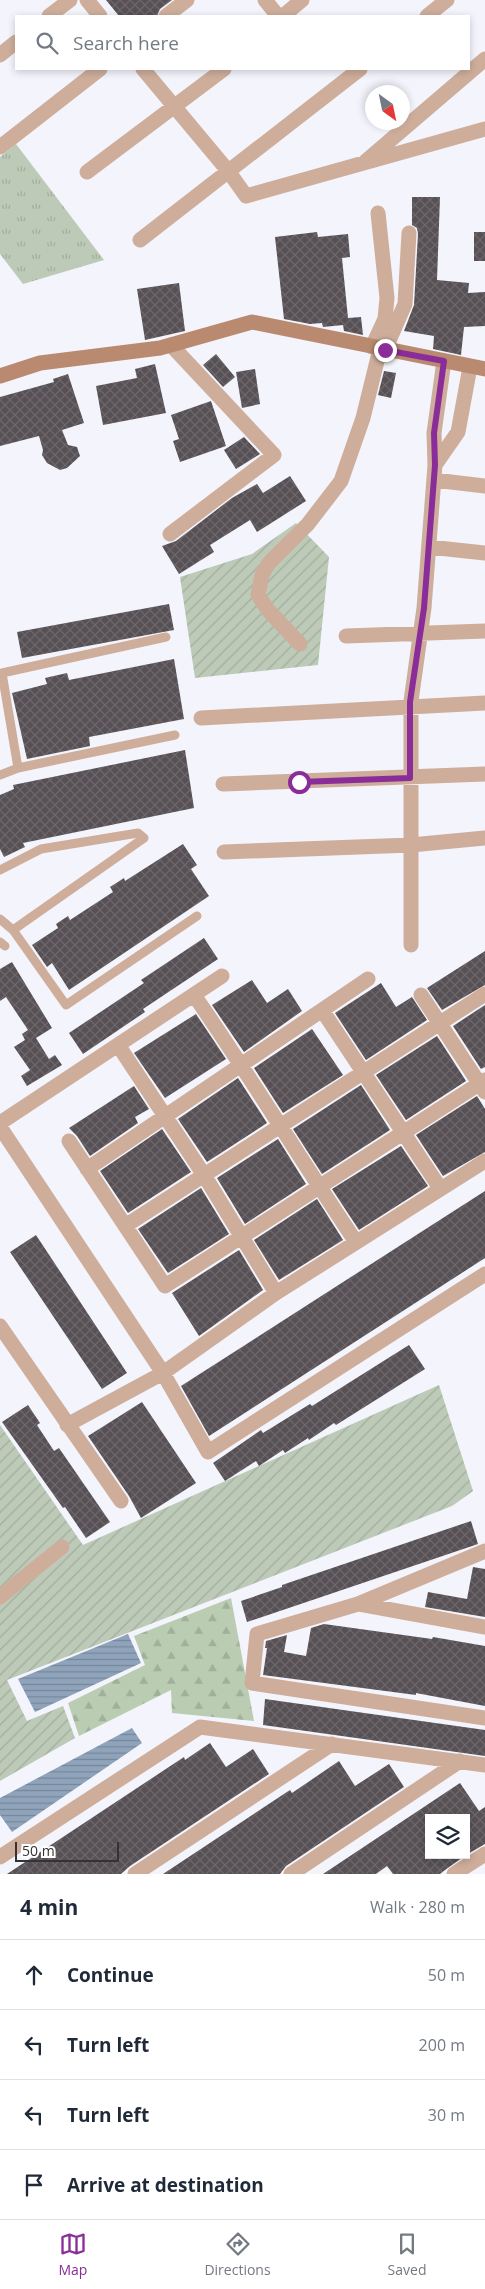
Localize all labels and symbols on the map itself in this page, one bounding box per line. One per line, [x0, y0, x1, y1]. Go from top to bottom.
north arrow [365, 85, 410, 130]
route end [374, 339, 397, 362]
route start [288, 771, 311, 794]
scale bar [15, 1839, 119, 1862]

